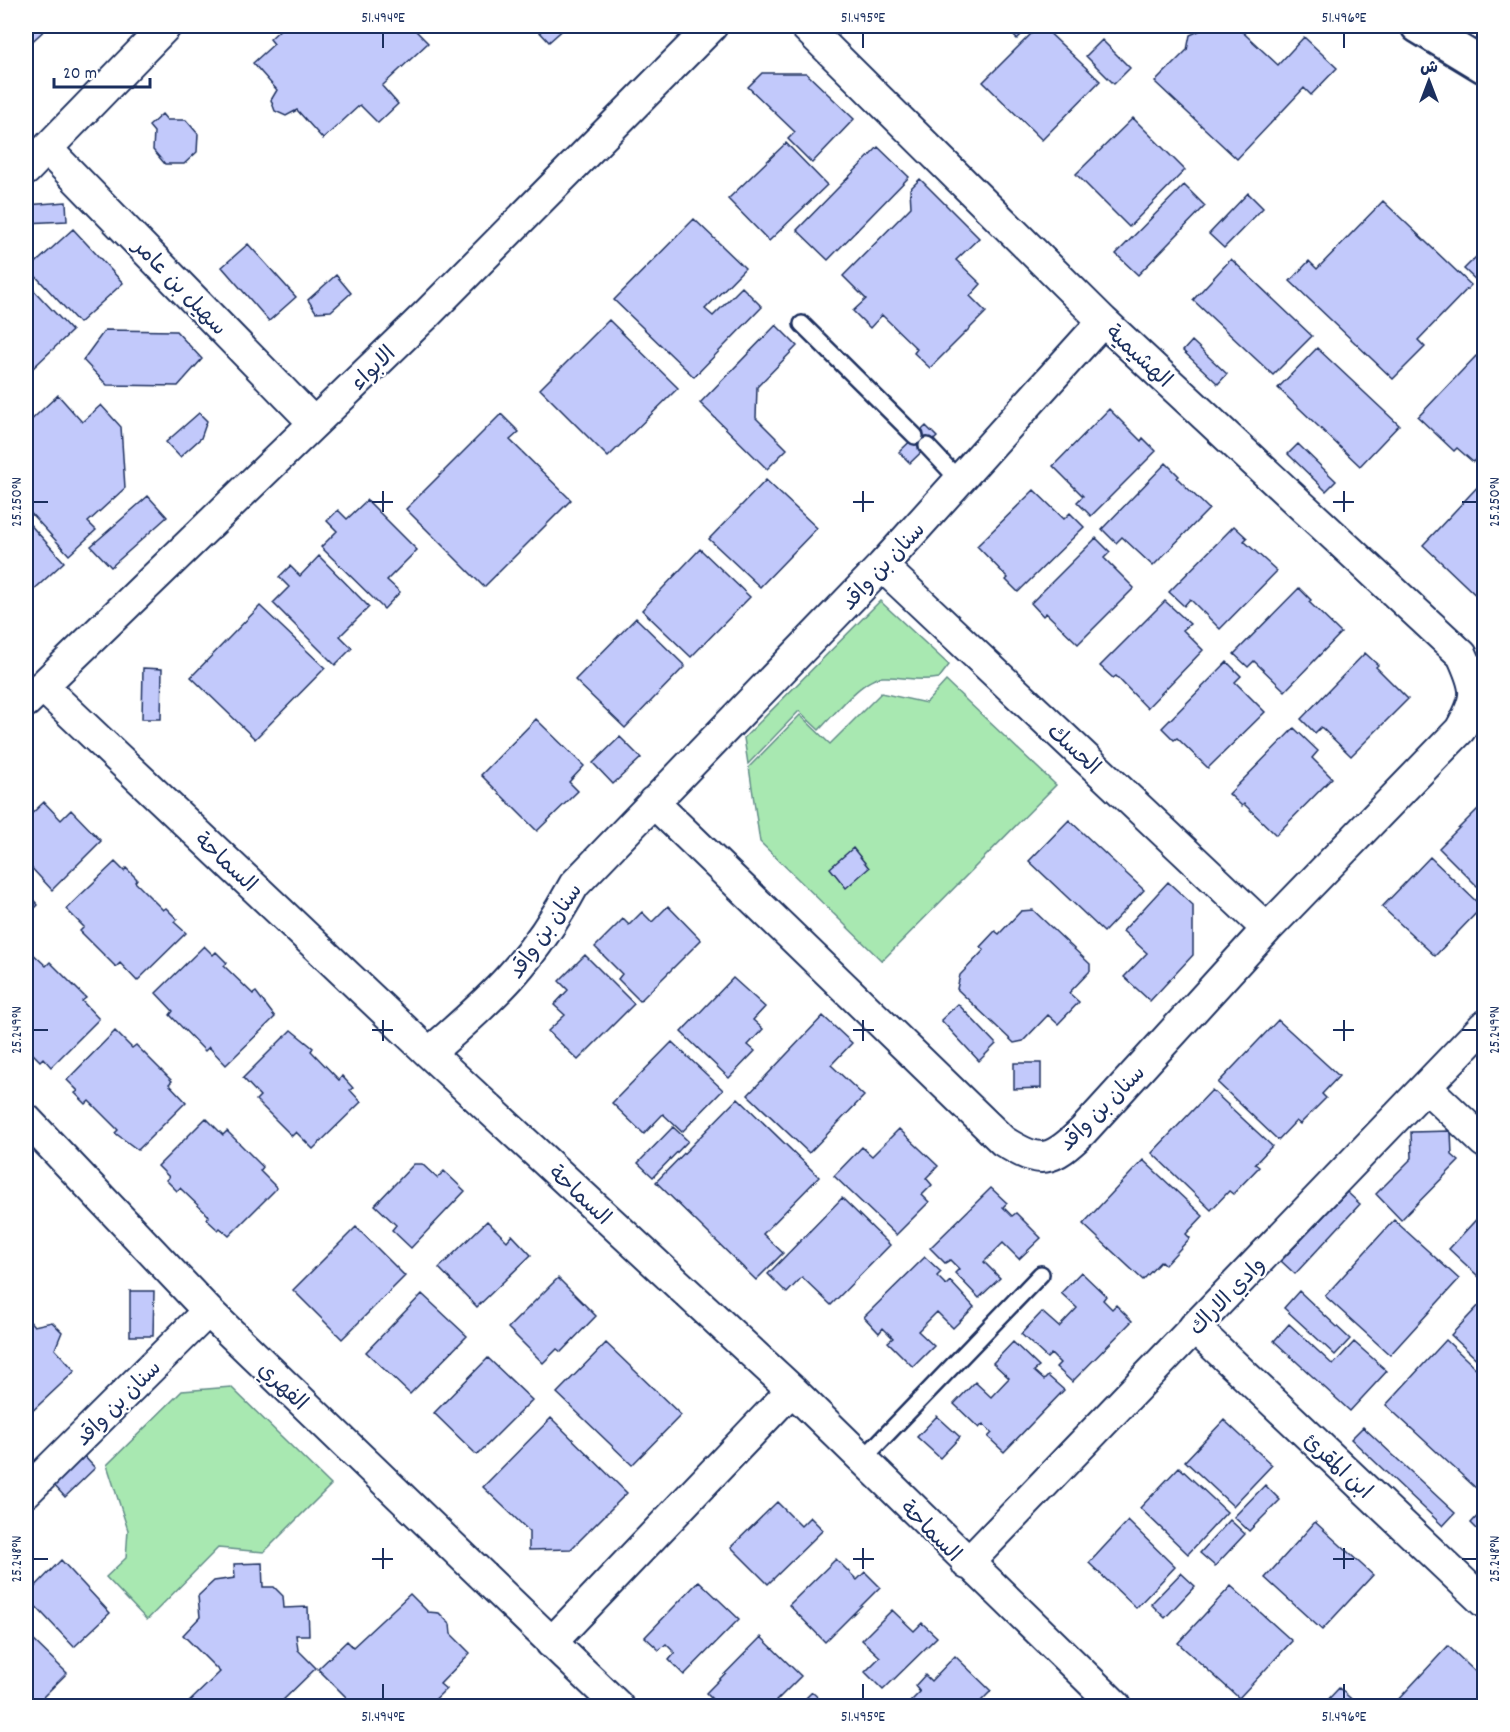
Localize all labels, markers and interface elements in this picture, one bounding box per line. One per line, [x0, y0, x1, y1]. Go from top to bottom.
text: 51.494°E [361, 8, 405, 30]
text: 51.495°E [841, 8, 885, 30]
text: 51.496°E [1322, 8, 1367, 30]
scale bar [54, 51, 150, 89]
north arrow [1399, 51, 1459, 111]
text: ش [1420, 57, 1438, 80]
text: 20 m [63, 62, 97, 87]
street label: سهيل بن عامر [123, 232, 233, 344]
street label: الهشيمية [1097, 319, 1178, 397]
street label: الابواء [345, 340, 404, 399]
text: 25.250°N [7, 477, 29, 527]
text: 25.250°N [1485, 477, 1507, 527]
street label: سنان بن واقد [835, 516, 934, 618]
street label: الحسك [1039, 718, 1106, 784]
street label: السماحة [186, 826, 263, 901]
street label: سنان بن واقد [502, 878, 591, 986]
text: 25.249°N [7, 1006, 29, 1054]
text: 25.249°N [1485, 1006, 1507, 1054]
street label: سنان بن واقد [1053, 1059, 1154, 1160]
street label: السماحة [540, 1159, 617, 1234]
street label: وادي الاراك [1183, 1251, 1274, 1344]
street label: سنان بن واقد [69, 1354, 170, 1455]
street label: الفهري [250, 1356, 314, 1419]
street label: ابن المقرئ [1295, 1427, 1378, 1508]
street label: السماحة [892, 1495, 967, 1570]
text: 25.248°N [7, 1535, 29, 1583]
text: 25.248°N [1485, 1535, 1507, 1583]
text: 51.494°E [361, 1707, 405, 1729]
text: 51.495°E [841, 1707, 885, 1729]
text: 51.496°E [1322, 1707, 1367, 1729]

